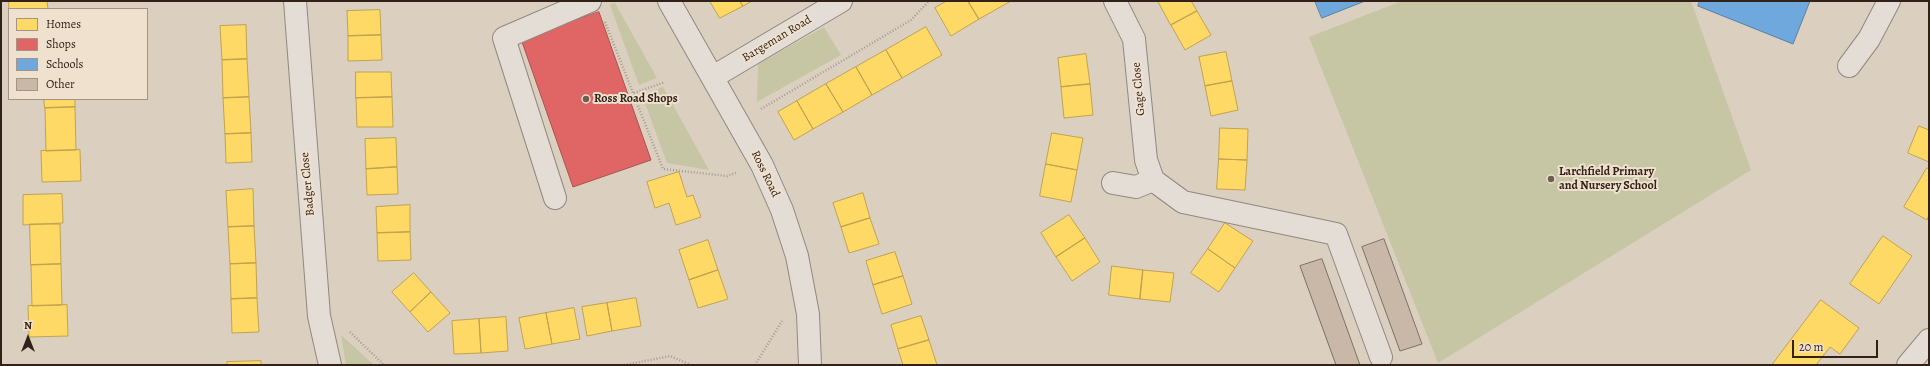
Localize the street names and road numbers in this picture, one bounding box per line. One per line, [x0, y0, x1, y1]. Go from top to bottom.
street label: Bargeman Road [740, 13, 814, 65]
street label: Gage Close [1129, 62, 1149, 116]
street label: Ross Road [748, 148, 782, 200]
street label: Badger Close [298, 151, 318, 217]

